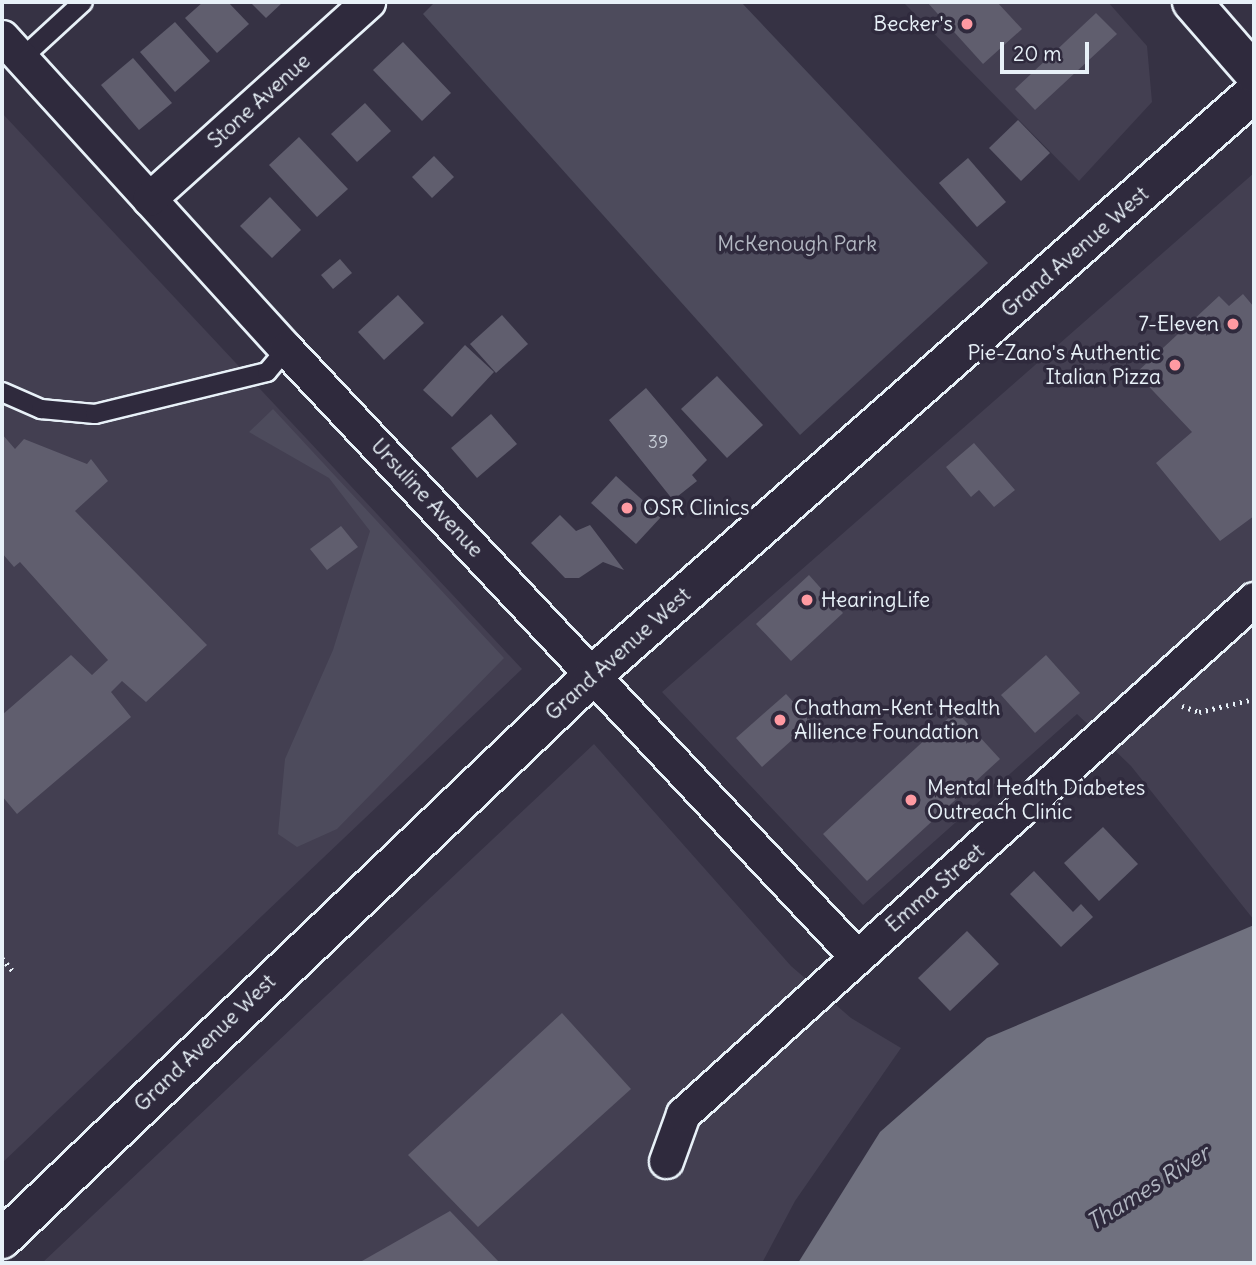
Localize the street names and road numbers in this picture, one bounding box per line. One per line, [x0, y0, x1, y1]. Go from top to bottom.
street label: Stone Avenue [203, 48, 315, 154]
street label: Grand Avenue West [996, 181, 1154, 323]
street label: Ursuline Avenue [366, 434, 488, 562]
street label: Grand Avenue West [540, 582, 696, 726]
street label: Emma Street [881, 838, 989, 938]
street label: Grand Avenue West [129, 969, 281, 1117]

